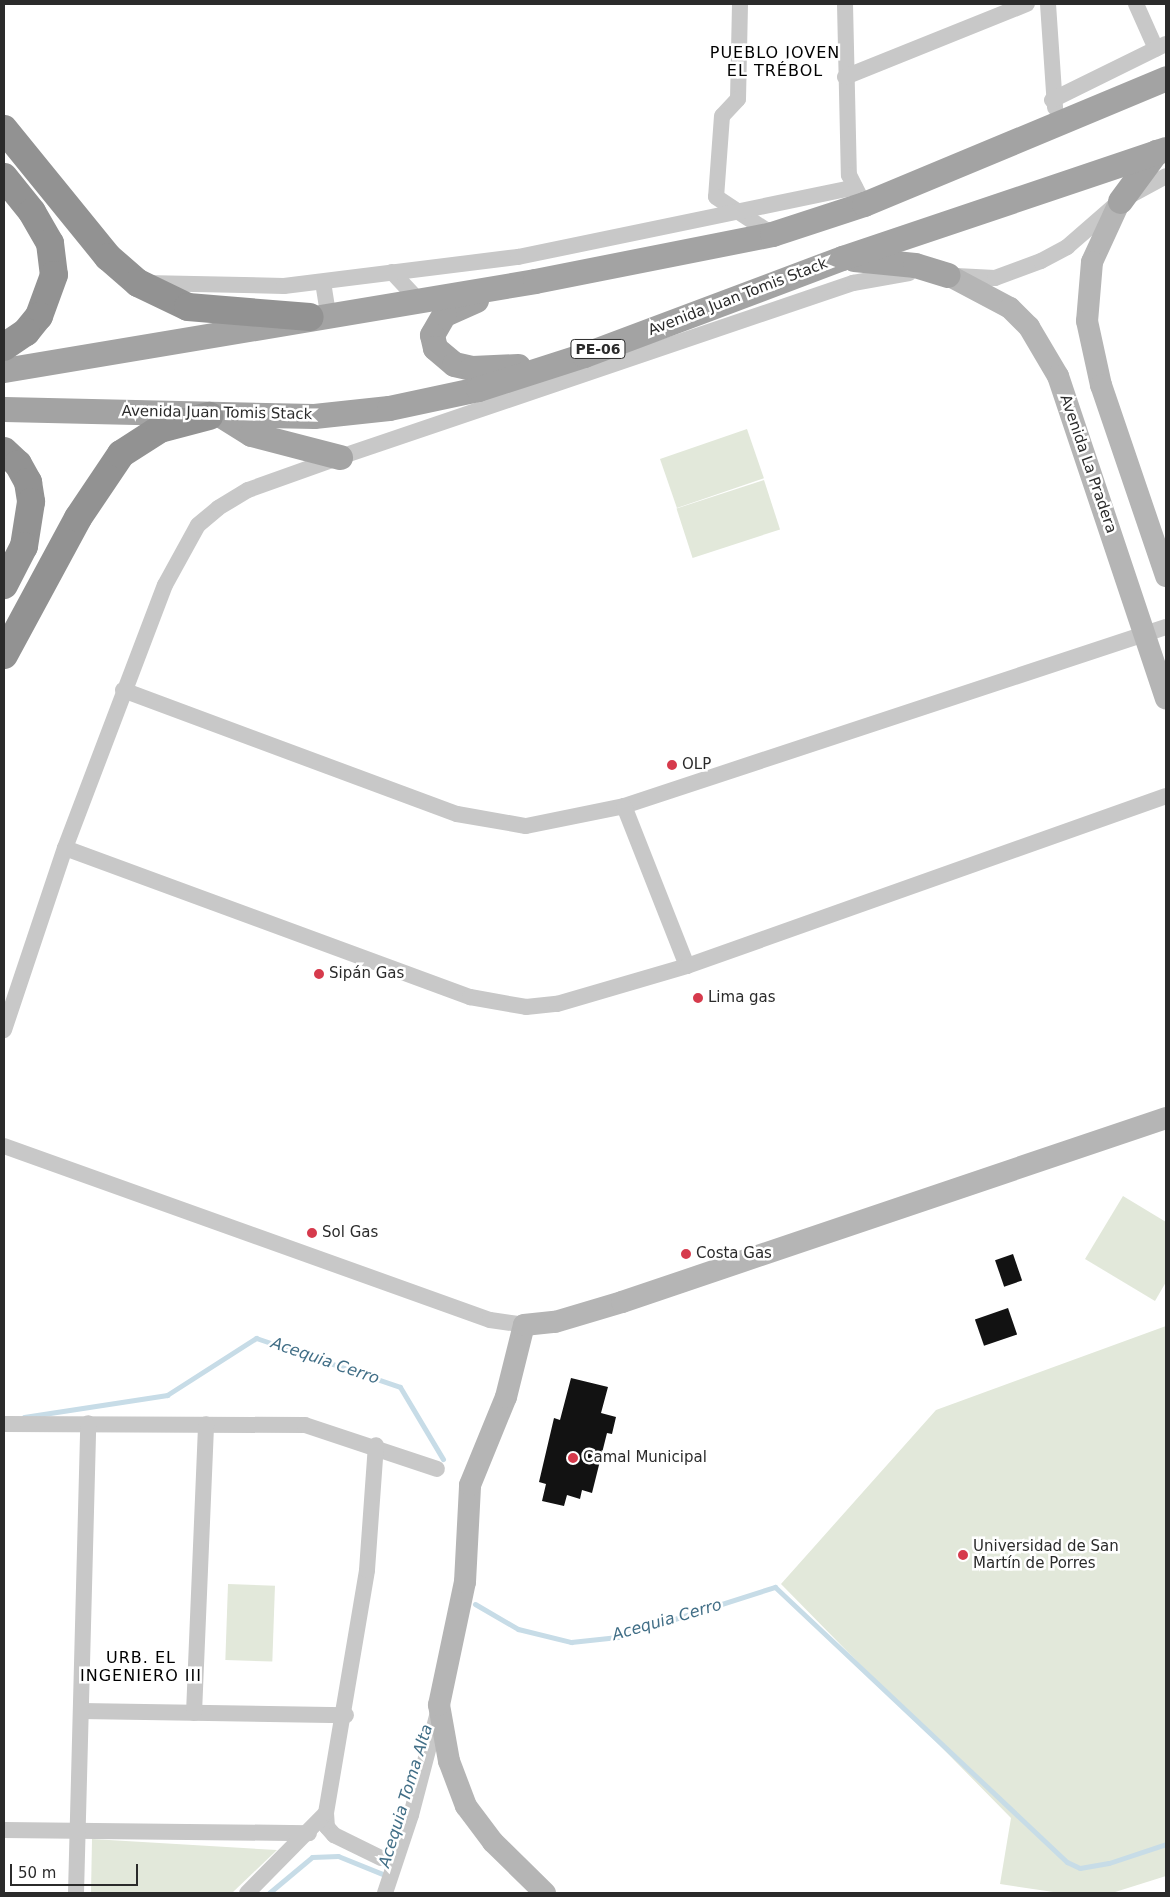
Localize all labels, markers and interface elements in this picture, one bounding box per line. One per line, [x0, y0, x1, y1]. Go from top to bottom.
district label: PUEBLO JOVEN EL TRÉBOL [708, 43, 842, 81]
street label: Avenida Juan Tomis Stack [646, 254, 830, 340]
road number: PE-06 [569, 338, 627, 360]
street label: Avenida La Pradera [1056, 392, 1120, 536]
street label: Avenida Juan Tomis Stack [121, 402, 313, 424]
place label: OLP [682, 756, 711, 774]
marker: OLP [666, 759, 678, 771]
place label: Sipán Gas [329, 965, 404, 983]
marker: Sipán Gas [313, 968, 325, 980]
place label: Lima gas [708, 989, 776, 1007]
marker: Lima gas [692, 992, 704, 1004]
place label: Sol Gas [322, 1224, 378, 1242]
marker: Sol Gas [306, 1227, 318, 1239]
place label: Costa Gas [696, 1245, 772, 1263]
marker: Costa Gas [680, 1248, 692, 1260]
water label: Acequia Cerro [268, 1333, 382, 1389]
place label: Camal Municipal [583, 1449, 707, 1467]
marker: Camal Municipal [567, 1452, 579, 1464]
place label: Universidad de San Martín de Porres [973, 1537, 1119, 1572]
marker: Universidad de San Martín de Porres [957, 1549, 969, 1561]
water label: Acequia Cerro [610, 1595, 724, 1645]
district label: URB. EL INGENIERO III [78, 1648, 204, 1686]
water label: Acequia Toma Alta [375, 1722, 437, 1870]
scale bar [12, 1854, 140, 1886]
text: 50 m [18, 1864, 56, 1882]

